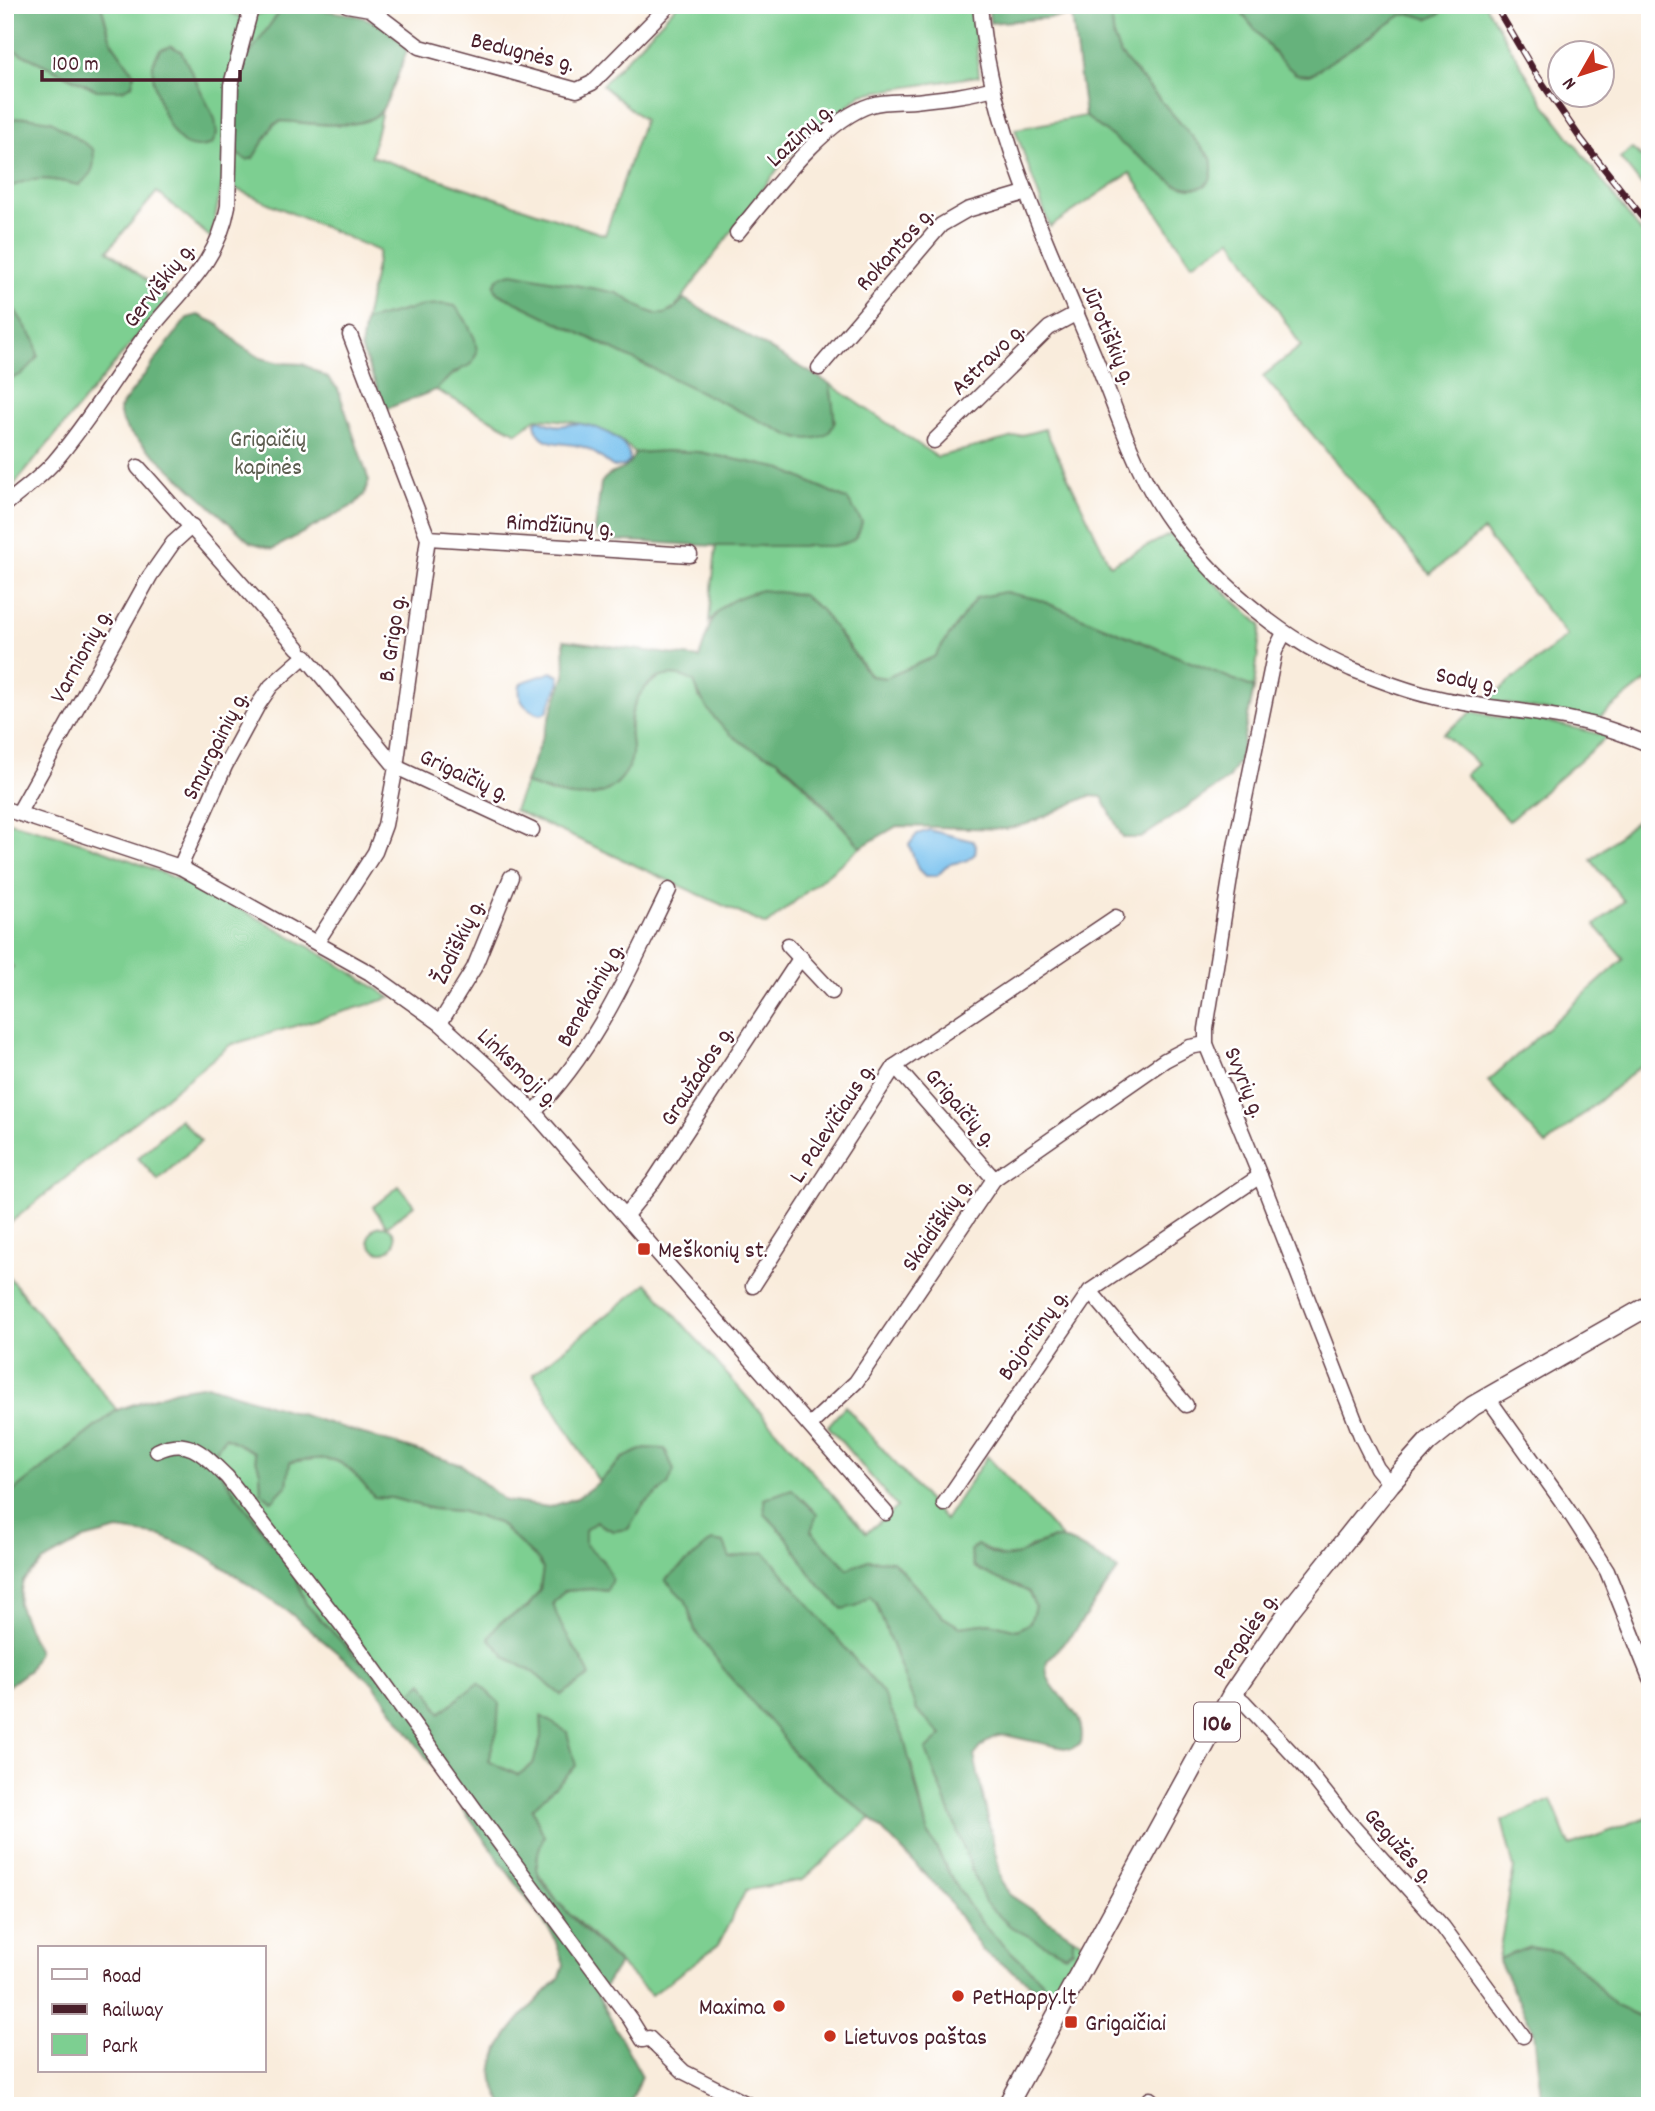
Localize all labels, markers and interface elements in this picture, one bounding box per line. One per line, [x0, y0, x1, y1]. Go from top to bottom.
street label: Bedugnės g. [467, 25, 578, 83]
scale bar [42, 38, 240, 82]
north arrow [1546, 38, 1616, 108]
text: 100 m [52, 51, 99, 81]
text: N [1557, 70, 1584, 95]
street label: Lazūnų g. [759, 96, 843, 177]
street label: Rokantos g. [849, 200, 944, 300]
street label: Gerviškių g. [116, 236, 205, 336]
street label: Jūrotiškių g. [1071, 279, 1144, 391]
street label: Astravo g. [944, 316, 1034, 405]
park label: Grigaičių kapinės [230, 424, 306, 486]
street label: Rimdžiūnų g. [505, 506, 615, 548]
street label: B. Grigo g. [371, 593, 417, 684]
street label: Varnionių g. [43, 603, 123, 710]
street label: Sodų g. [1432, 659, 1501, 705]
street label: Smurgainių g. [175, 686, 259, 807]
street label: Grigaičių g. [413, 741, 514, 812]
street label: Žodiškių g. [424, 894, 495, 991]
street label: Benekainių g. [549, 937, 634, 1054]
street label: Graužados g. [653, 1019, 744, 1134]
street label: Linksmoji g. [468, 1021, 566, 1117]
street label: Svyrių g. [1214, 1042, 1273, 1124]
street label: L. Palevičiaus g. [782, 1057, 885, 1191]
street label: Grigaičių g. [915, 1062, 1004, 1156]
street label: Skaidiškių g. [895, 1172, 982, 1279]
place label: Meškonių st. [658, 1235, 768, 1269]
marker: Meškonių st. [636, 1241, 652, 1257]
street label: Bajoriūnų g. [991, 1283, 1078, 1388]
street label: Pergalės g. [1205, 1586, 1288, 1687]
road number: 106 [1194, 1702, 1240, 1742]
street label: Gegužės g. [1354, 1801, 1441, 1893]
legend [38, 1946, 266, 2072]
text: Road [102, 1963, 141, 1993]
place label: PetHappy.lt [972, 1982, 1076, 2016]
marker: PetHappy.lt [950, 1988, 966, 2004]
place label: Maxima [699, 1992, 766, 2026]
text: Railway [102, 1997, 163, 2027]
marker: Maxima [771, 1998, 787, 2014]
place label: Grigaičiai [1085, 2008, 1166, 2042]
marker: Grigaičiai [1063, 2014, 1079, 2030]
place label: Lietuvos paštas [844, 2022, 987, 2056]
marker: Lietuvos paštas [822, 2028, 838, 2044]
text: Park [102, 2033, 138, 2063]

